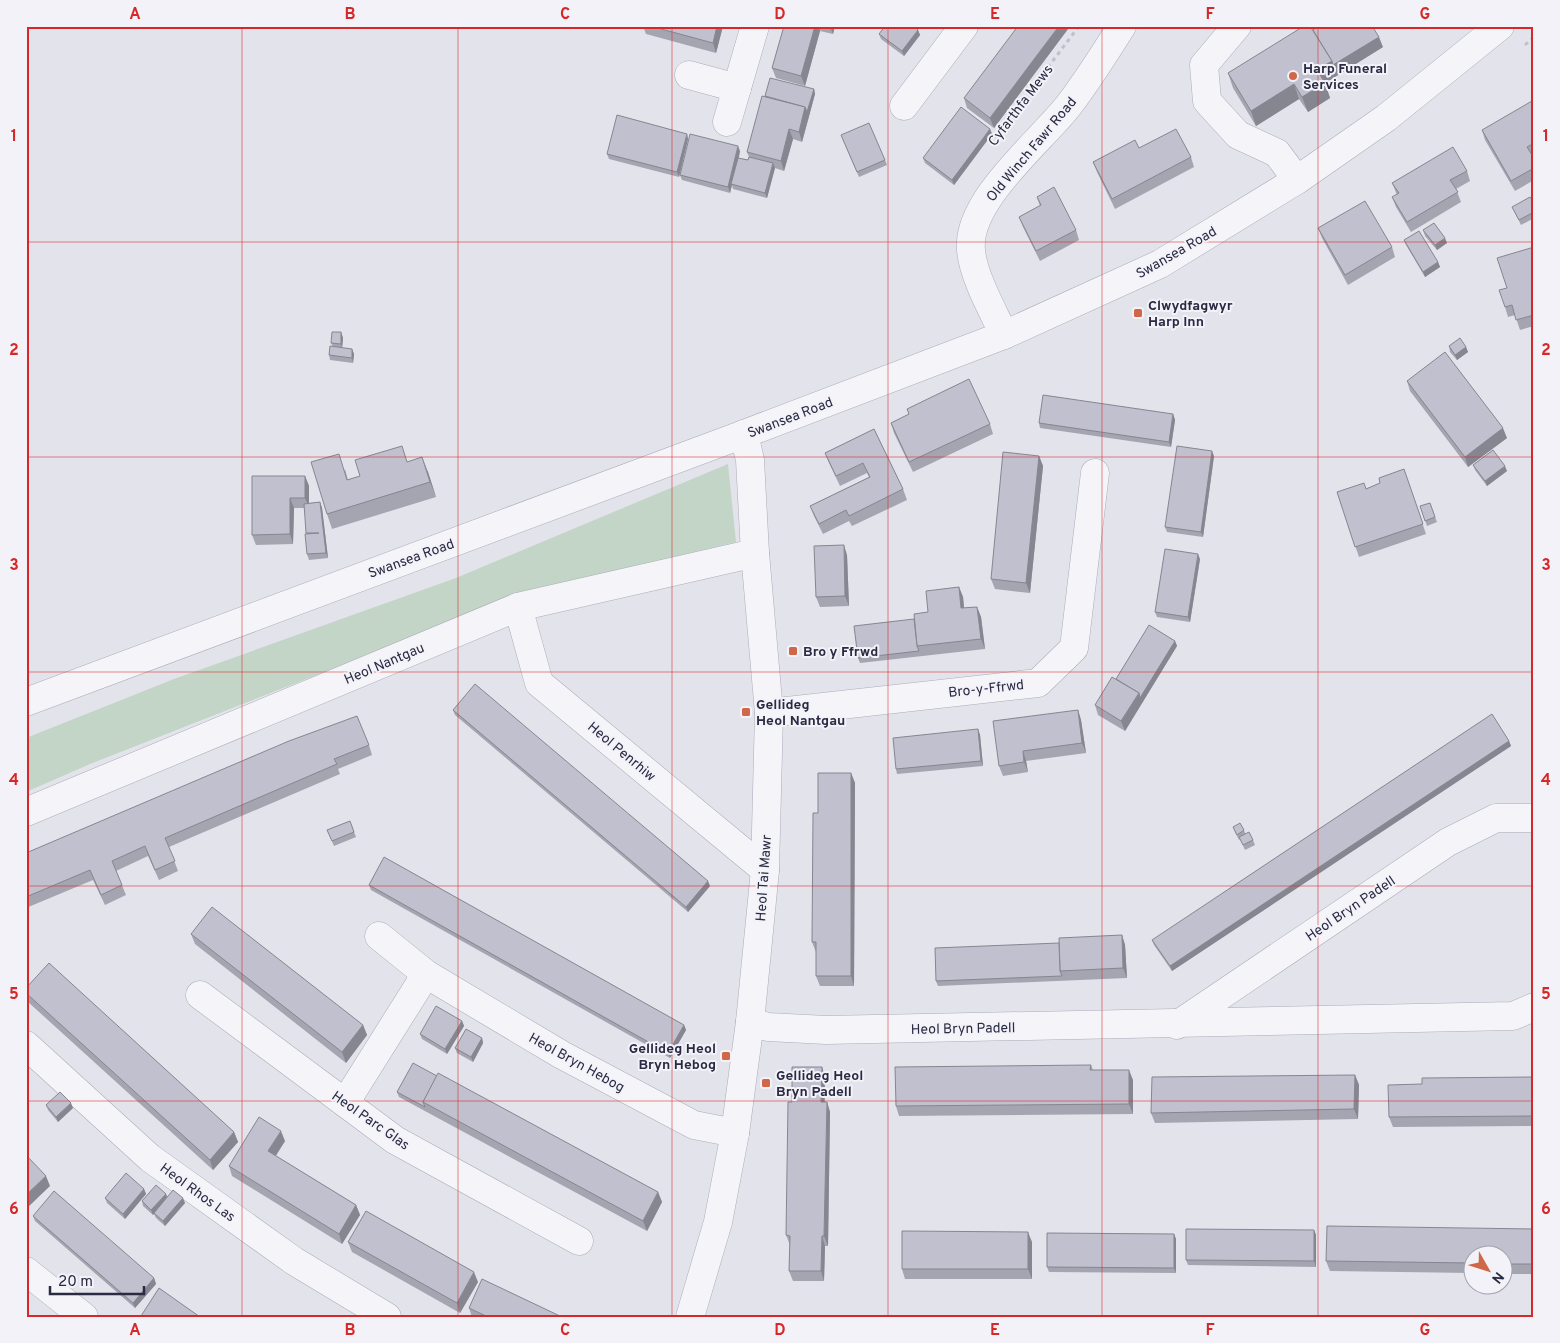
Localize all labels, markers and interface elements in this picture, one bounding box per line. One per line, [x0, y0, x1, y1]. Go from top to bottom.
text: A [129, 5, 141, 25]
text: B [344, 5, 356, 25]
text: C [560, 5, 570, 25]
text: D [774, 5, 786, 25]
text: E [990, 5, 1000, 25]
text: F [1205, 5, 1215, 25]
text: G [1420, 5, 1430, 25]
place label: Harp Funeral Services [1303, 61, 1387, 94]
street label: Cyfarthfa Mews [985, 62, 1057, 150]
marker: Harp Funeral Services [1287, 70, 1299, 82]
street label: Old Winch Fawr Road [983, 94, 1081, 206]
text: 1 [11, 127, 17, 147]
text: 1 [1543, 127, 1549, 147]
street label: Swansea Road [1133, 223, 1220, 283]
place label: Clwydfagwyr Harp Inn [1148, 298, 1233, 331]
marker: Clwydfagwyr Harp Inn [1132, 307, 1144, 319]
text: 2 [9, 341, 19, 361]
text: 2 [1541, 341, 1551, 361]
street label: Swansea Road [745, 394, 836, 442]
street label: Swansea Road [366, 536, 457, 583]
text: 3 [9, 556, 19, 576]
text: 3 [1541, 556, 1551, 576]
street label: Heol Nantgau [342, 640, 427, 689]
place label: Bro y Ffrwd [803, 644, 878, 661]
marker: Bro y Ffrwd [787, 645, 799, 657]
street label: Bro-y-Ffrwd [947, 677, 1025, 702]
place label: Gellideg Heol Nantgau [756, 697, 845, 730]
marker: Gellideg Heol Nantgau [740, 706, 752, 718]
street label: Heol Penrhiw [583, 719, 659, 786]
text: 4 [9, 771, 19, 791]
text: 4 [1541, 771, 1551, 791]
street label: Heol Tai Mawr [753, 834, 776, 922]
street label: Heol Bryn Padell [1303, 873, 1399, 946]
text: 5 [9, 985, 19, 1005]
text: 5 [1541, 985, 1551, 1005]
street label: Heol Bryn Padell [911, 1020, 1016, 1039]
street label: Heol Bryn Hebog [525, 1030, 627, 1097]
place label: Gellideg Heol Bryn Hebog [629, 1041, 716, 1074]
marker: Gellideg Heol Bryn Hebog [720, 1050, 732, 1062]
place label: Gellideg Heol Bryn Padell [776, 1068, 863, 1101]
marker: Gellideg Heol Bryn Padell [760, 1077, 772, 1089]
street label: Heol Parc Glas [328, 1088, 412, 1154]
street label: Heol Rhos Las [156, 1160, 238, 1226]
text: 6 [9, 1200, 19, 1220]
text: 6 [1541, 1200, 1551, 1220]
north arrow [1462, 1246, 1512, 1296]
scale bar [50, 1263, 144, 1295]
text: N [1487, 1268, 1507, 1286]
text: 20 m [58, 1273, 93, 1292]
text: A [129, 1321, 141, 1341]
text: B [344, 1321, 356, 1341]
text: C [560, 1321, 570, 1341]
text: D [774, 1321, 786, 1341]
text: E [990, 1321, 1000, 1341]
text: F [1205, 1321, 1215, 1341]
text: G [1420, 1321, 1430, 1341]

